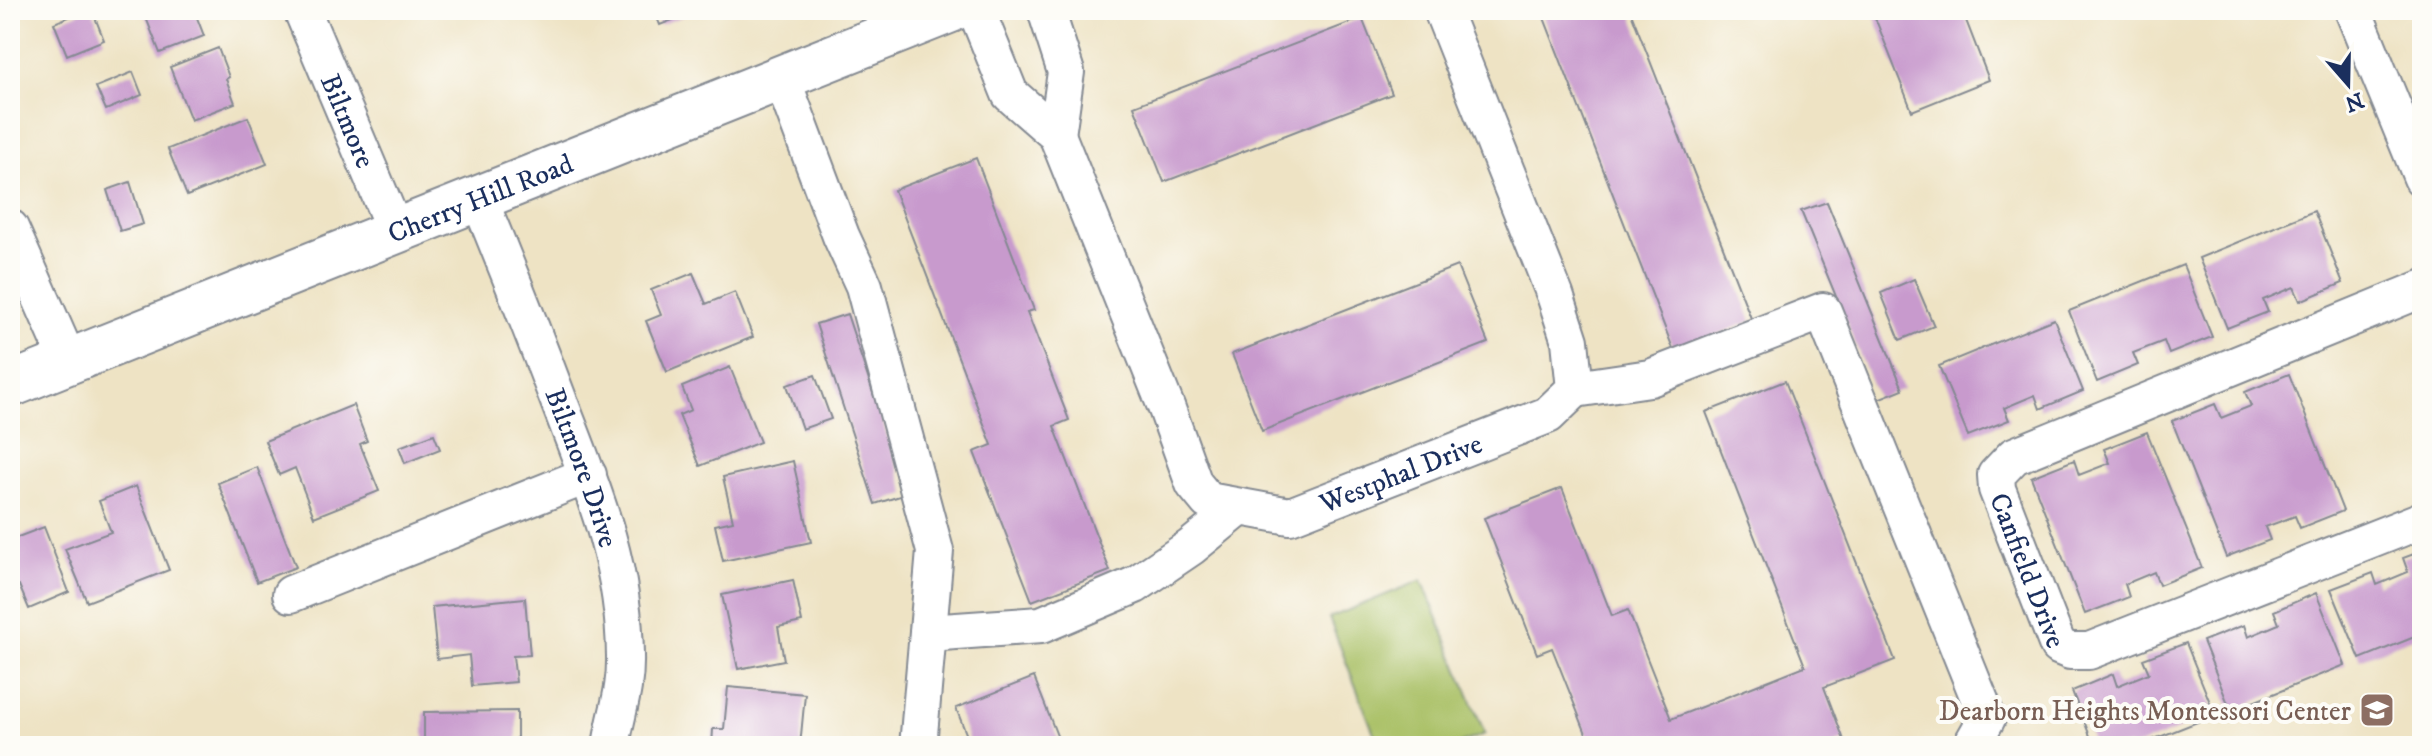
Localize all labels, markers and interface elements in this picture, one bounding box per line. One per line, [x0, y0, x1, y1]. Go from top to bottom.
north arrow [2308, 44, 2388, 124]
street label: Biltmore [312, 69, 383, 173]
text: N [2341, 86, 2367, 117]
street label: Cherry Hill Road [383, 146, 578, 252]
street label: Biltmore Drive [537, 383, 625, 551]
street label: Westphal Drive [1314, 427, 1487, 522]
street label: Canfield Drive [1981, 488, 2073, 653]
school or university icon: Dearborn Heights Montessori Center [2358, 691, 2396, 729]
place label: Dearborn Heights Montessori Center [1939, 694, 2352, 729]

